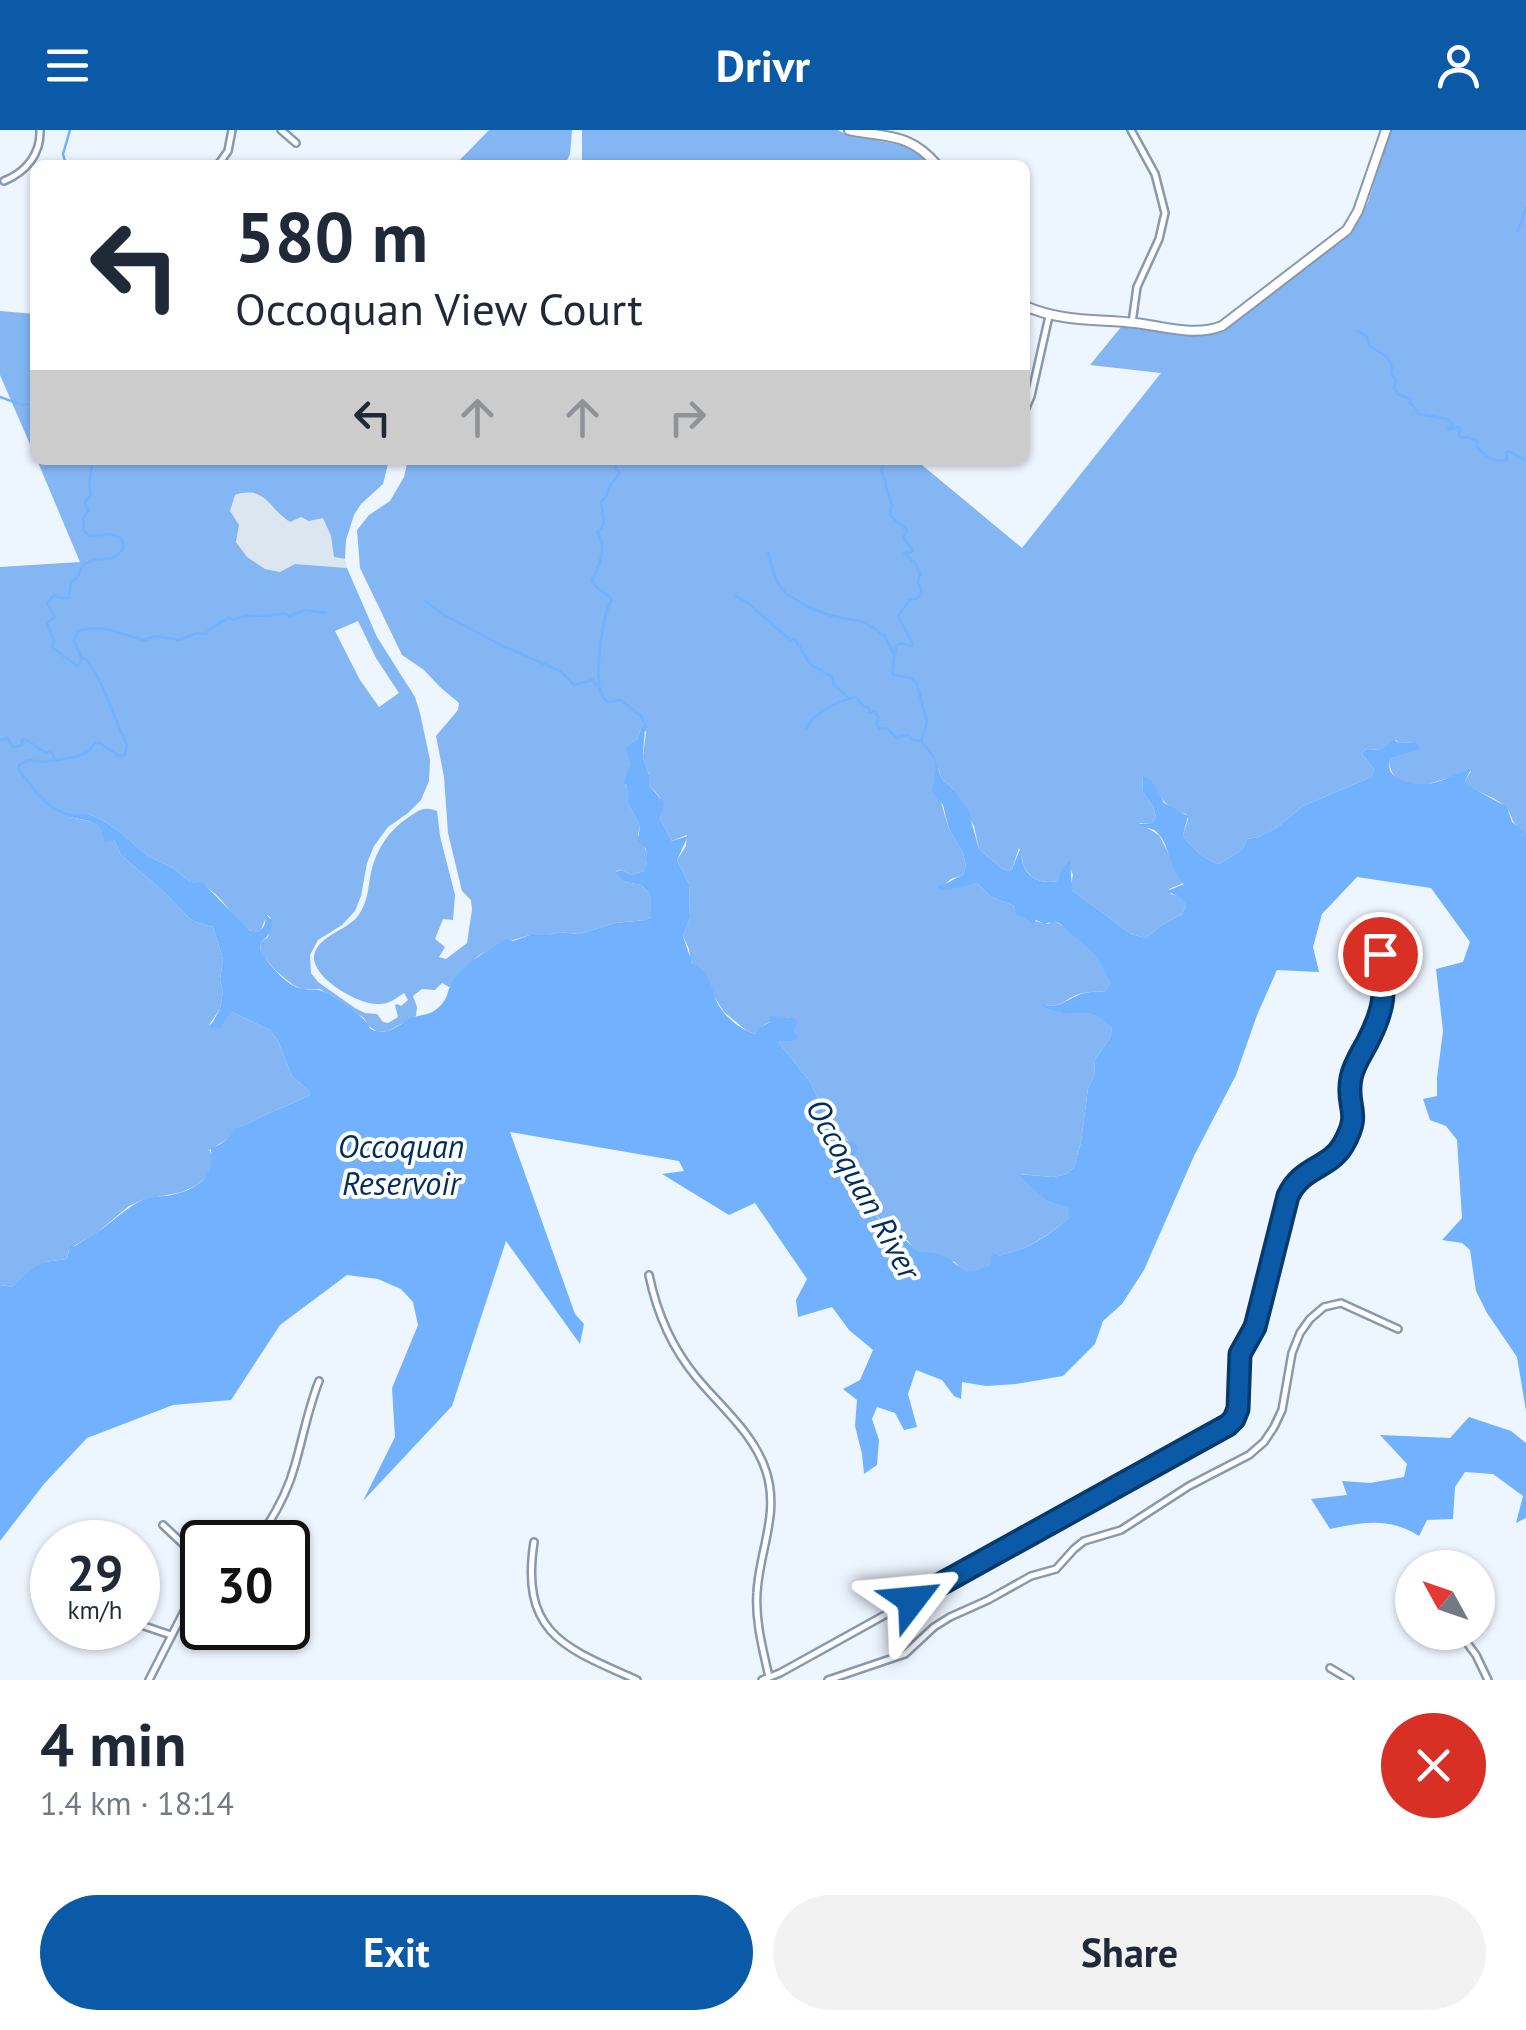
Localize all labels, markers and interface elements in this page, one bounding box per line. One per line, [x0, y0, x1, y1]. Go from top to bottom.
text: Drivr [716, 36, 810, 94]
icon: menu [40, 38, 95, 93]
icon: person [1431, 38, 1486, 93]
text: 580 m [235, 191, 428, 281]
icon: left [70, 200, 200, 330]
text: Occoquan View Court [235, 279, 643, 337]
icon: left [345, 390, 400, 445]
icon: ahead [450, 390, 505, 445]
icon: ahead [555, 390, 610, 445]
icon: right [660, 390, 715, 445]
pin [1338, 912, 1423, 997]
icon: arrive [1353, 927, 1408, 982]
water label: Occoquan River [797, 1091, 932, 1288]
water label: Occoquan Reservoir [338, 1125, 464, 1204]
speed limit sign: 30 [180, 1520, 310, 1650]
text: 29 [67, 1540, 123, 1605]
position arrow [860, 1548, 964, 1652]
north arrow [1395, 1550, 1495, 1650]
map controls [1395, 1550, 1495, 1650]
text: km/h [68, 1594, 122, 1626]
text: 4 min [40, 1705, 186, 1783]
button: close [1381, 1713, 1486, 1818]
text: 1.4 km · 18:14 [40, 1782, 234, 1824]
button: Exit [40, 1895, 753, 2010]
button: Share [773, 1895, 1486, 2010]

